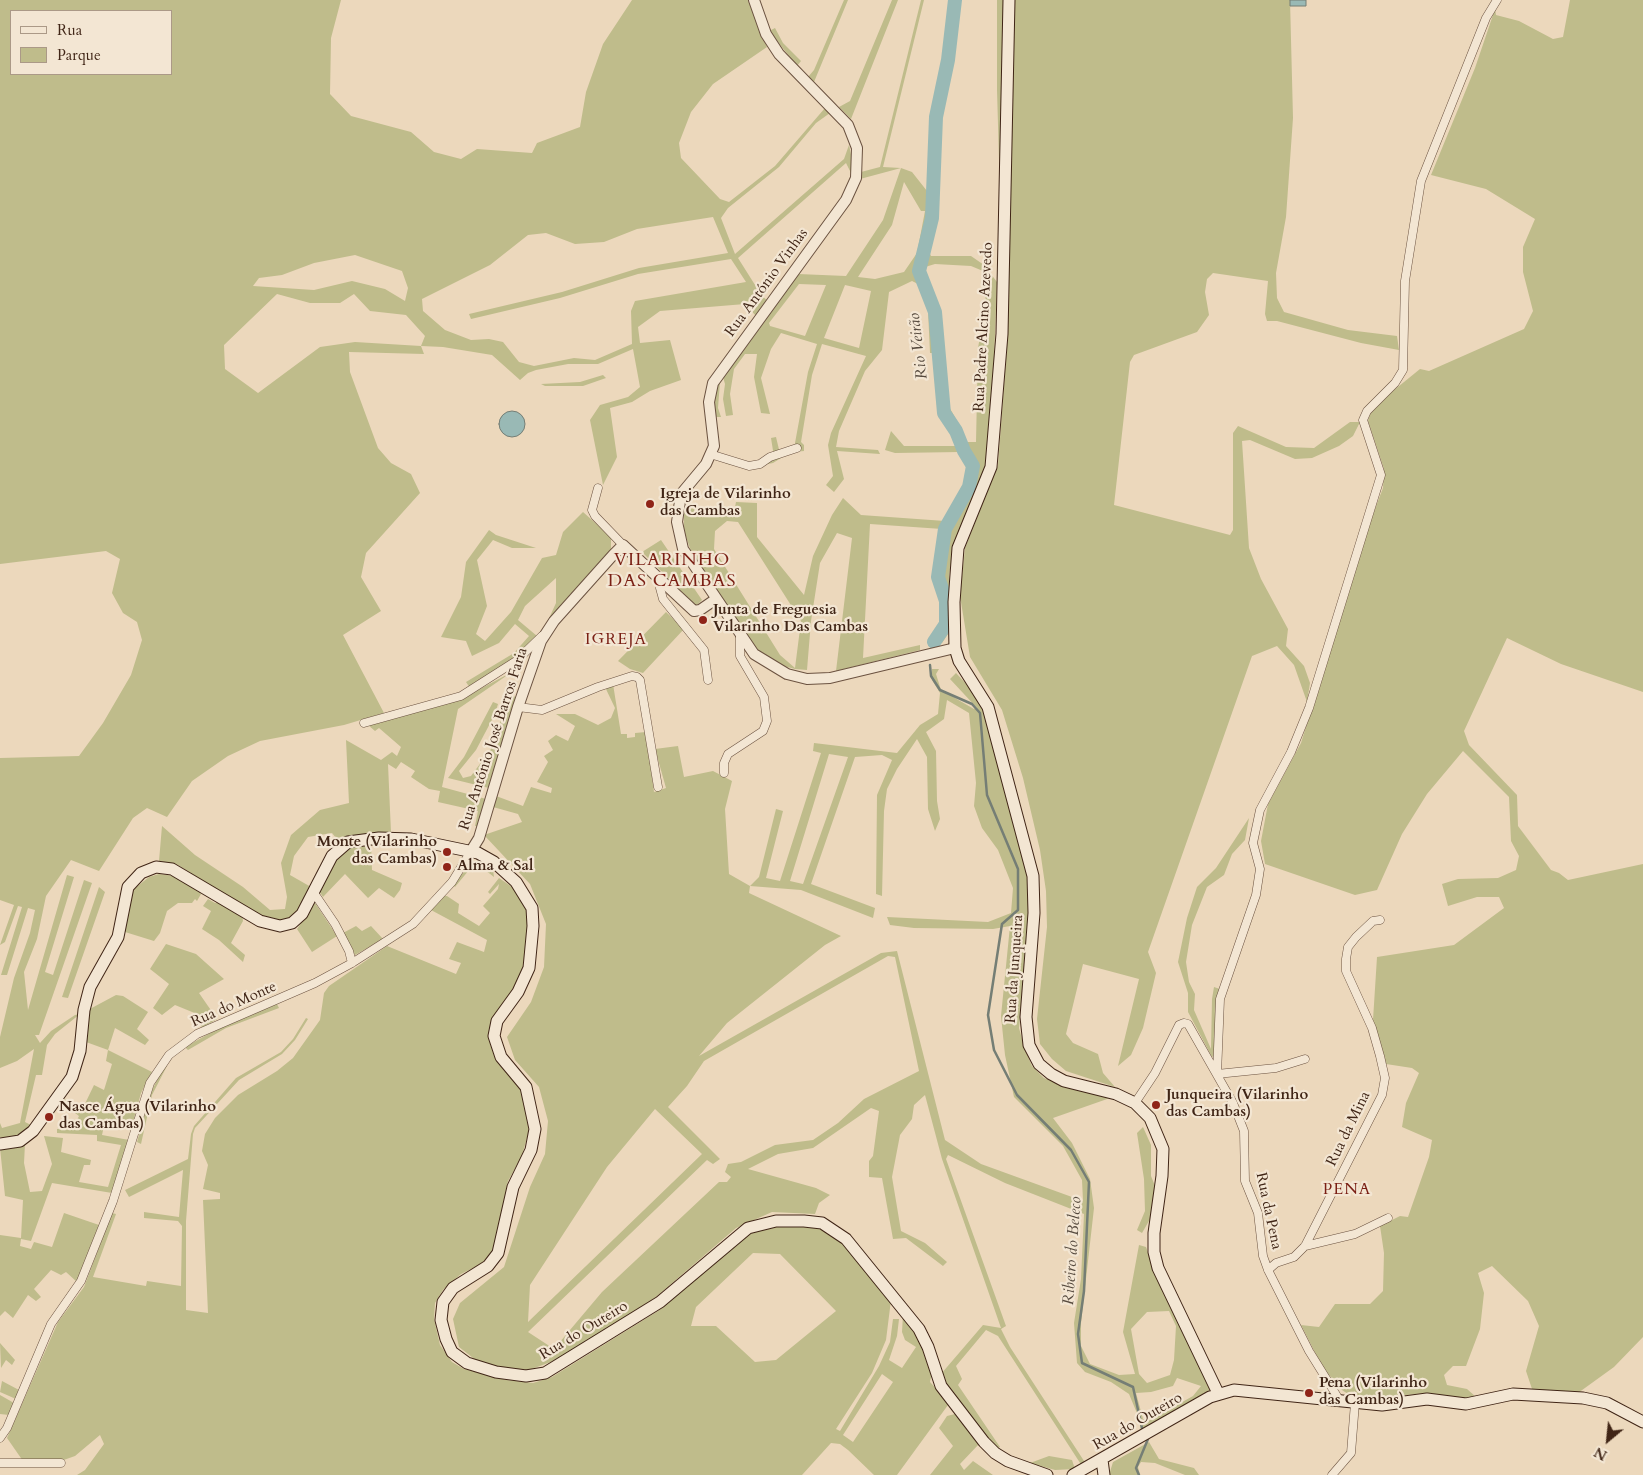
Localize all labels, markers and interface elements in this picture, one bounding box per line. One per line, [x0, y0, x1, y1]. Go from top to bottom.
legend [10, 10, 172, 75]
text: Rua [57, 20, 82, 40]
text: Parque [57, 45, 101, 65]
street label: Rua António Vinhas [722, 225, 812, 341]
street label: Rua Padre Alcino Azevedo [971, 242, 997, 412]
water label: Rio Veirão [905, 312, 933, 380]
place label: Igreja de Vilarinho das Cambas [660, 486, 791, 521]
marker: Igreja de Vilarinho das Cambas [644, 498, 656, 510]
district label: VILARINHO DAS CAMBAS [606, 550, 738, 592]
place label: Junta de Freguesia Vilarinho Das Cambas [713, 602, 868, 637]
marker: Junta de Freguesia Vilarinho Das Cambas [697, 614, 709, 626]
district label: IGREJA [584, 630, 648, 650]
street label: Rua António José Barros Faria [456, 645, 532, 833]
place label: Monte (Vilarinho das Cambas) [317, 834, 437, 869]
marker: Monte (Vilarinho das Cambas) [441, 846, 453, 858]
place label: Alma & Sal [457, 858, 533, 876]
marker: Alma & Sal [441, 861, 453, 873]
street label: Rua da Junqueira [1002, 914, 1028, 1024]
street label: Rua do Monte [189, 978, 279, 1032]
place label: Junqueira (Vilarinho das Cambas) [1166, 1087, 1308, 1122]
street label: Rua da Mina [1323, 1089, 1375, 1169]
place label: Nasce Água (Vilarinho das Cambas) [59, 1099, 216, 1134]
marker: Junqueira (Vilarinho das Cambas) [1150, 1099, 1162, 1111]
marker: Nasce Água (Vilarinho das Cambas) [43, 1111, 55, 1123]
street label: Rua da Pena [1251, 1171, 1285, 1251]
district label: PENA [1322, 1180, 1372, 1200]
water label: Ribeiro do Beleco [1060, 1196, 1086, 1306]
street label: Rua do Outeiro [537, 1298, 631, 1364]
place label: Pena (Vilarinho das Cambas) [1319, 1375, 1427, 1410]
marker: Pena (Vilarinho das Cambas) [1303, 1387, 1315, 1399]
street label: Rua do Outeiro [1090, 1389, 1186, 1455]
north arrow [1583, 1415, 1633, 1465]
text: N [1591, 1442, 1611, 1465]

